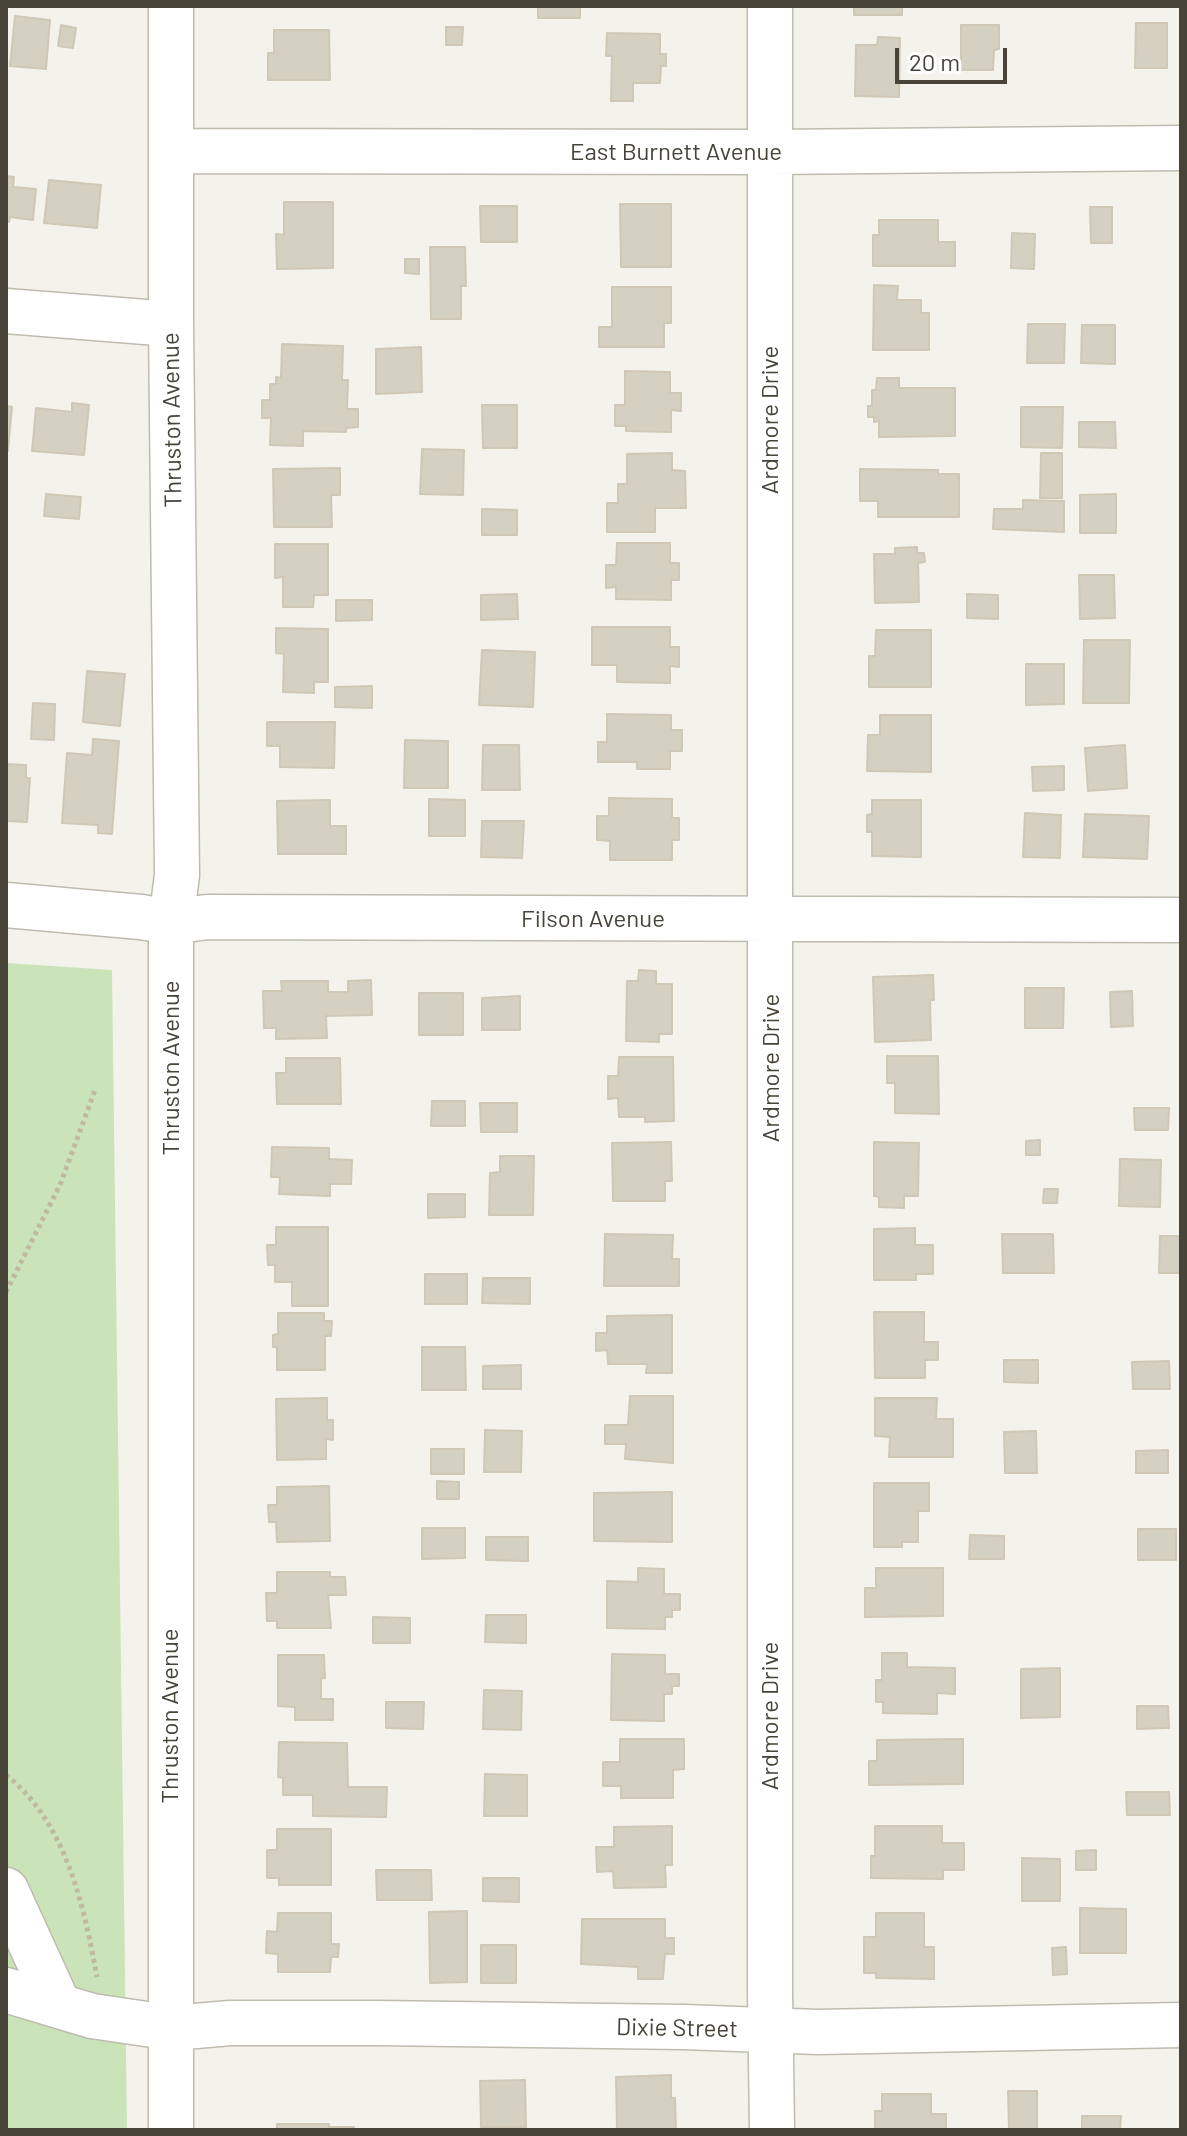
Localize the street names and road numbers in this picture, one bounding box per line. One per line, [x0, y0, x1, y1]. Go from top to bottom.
street label: East Burnett Avenue [570, 138, 782, 166]
street label: Thruston Avenue [156, 332, 188, 508]
street label: Ardmore Drive [756, 346, 784, 494]
street label: Filson Avenue [521, 905, 665, 933]
street label: Thruston Avenue [157, 980, 185, 1156]
street label: Ardmore Drive [757, 994, 785, 1142]
street label: Thruston Avenue [156, 1628, 184, 1804]
street label: Ardmore Drive [756, 1642, 784, 1790]
street label: Dixie Street [616, 2013, 738, 2043]

